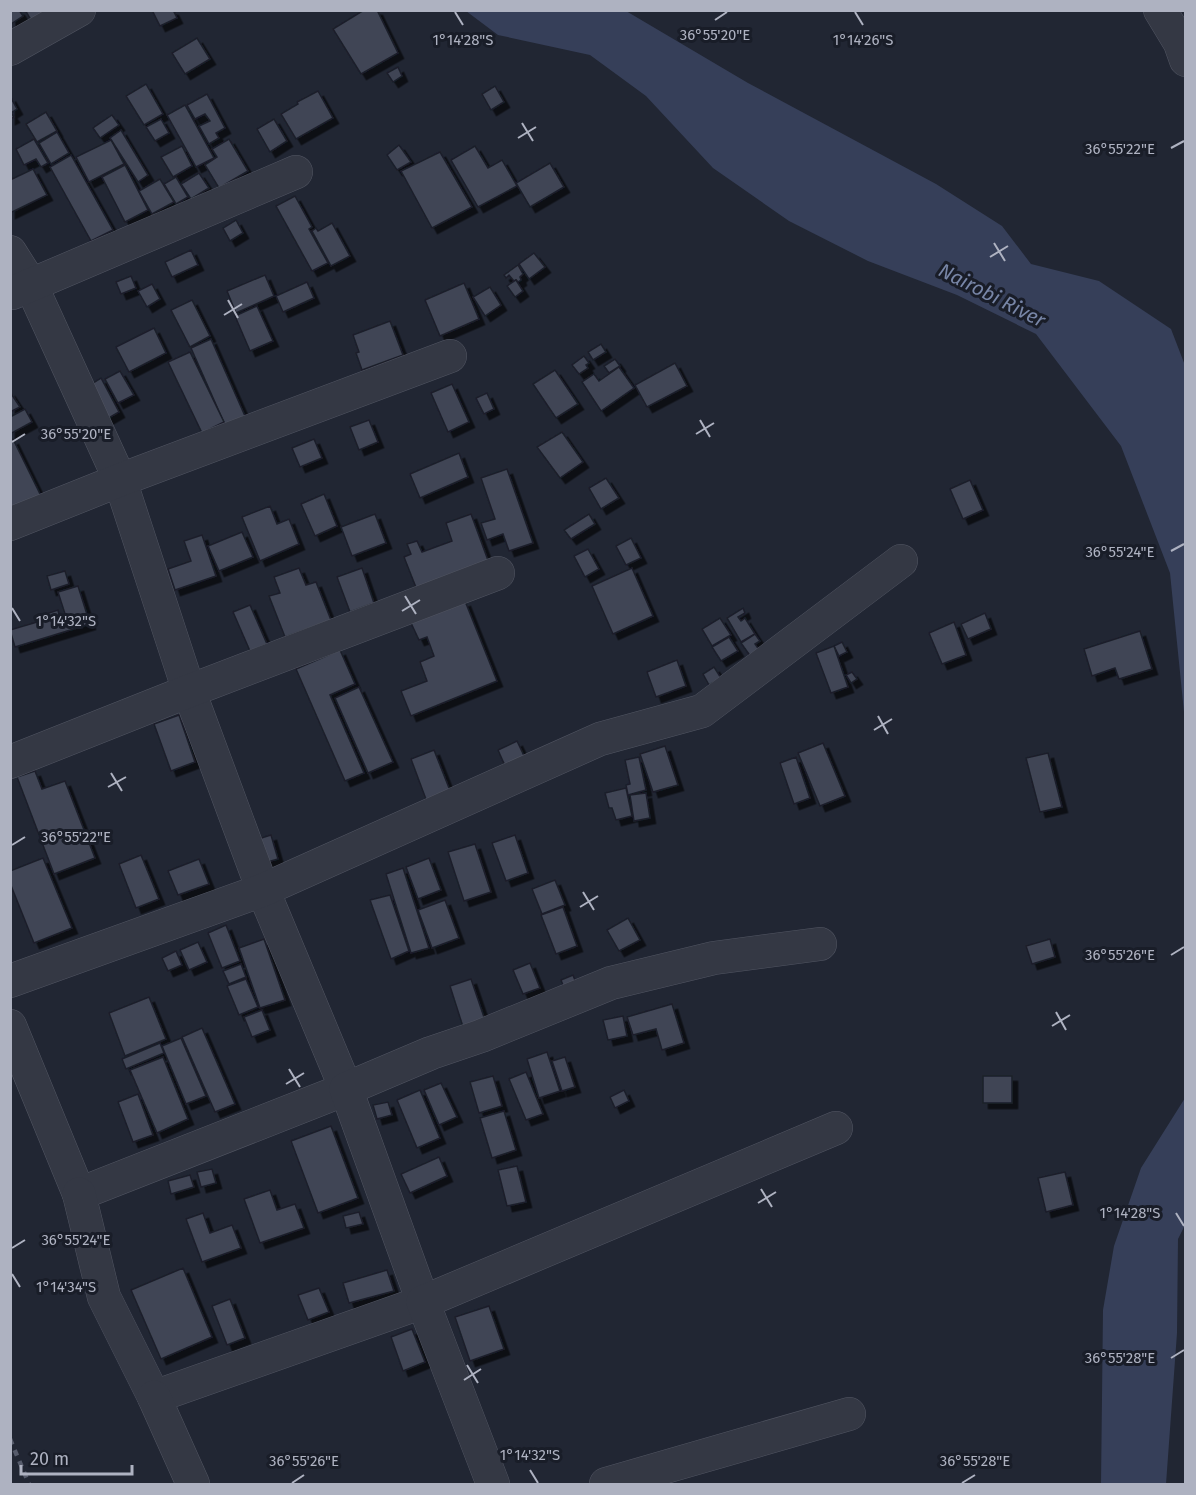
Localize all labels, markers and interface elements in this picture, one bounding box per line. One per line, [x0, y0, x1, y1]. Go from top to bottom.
text: 36°55'20"E [680, 26, 750, 44]
text: 1°14'28"S [433, 31, 493, 49]
text: 1°14'26"S [833, 31, 893, 49]
text: 36°55'22"E [1085, 140, 1155, 158]
water label: Nairobi River [935, 258, 1051, 333]
text: 36°55'20"E [41, 425, 111, 443]
text: 36°55'24"E [1085, 543, 1155, 561]
text: 1°14'32"S [36, 612, 96, 630]
text: 36°55'22"E [41, 828, 111, 846]
text: 36°55'26"E [1085, 946, 1155, 964]
text: 1°14'28"S [1100, 1204, 1160, 1222]
text: 36°55'24"E [41, 1231, 111, 1249]
text: 1°14'34"S [36, 1278, 96, 1296]
text: 36°55'28"E [1085, 1349, 1155, 1367]
scale bar [21, 1438, 132, 1476]
text: 1°14'32"S [500, 1446, 560, 1464]
text: 20 m [30, 1448, 69, 1470]
text: 36°55'26"E [269, 1452, 339, 1470]
text: 36°55'28"E [940, 1452, 1010, 1470]

